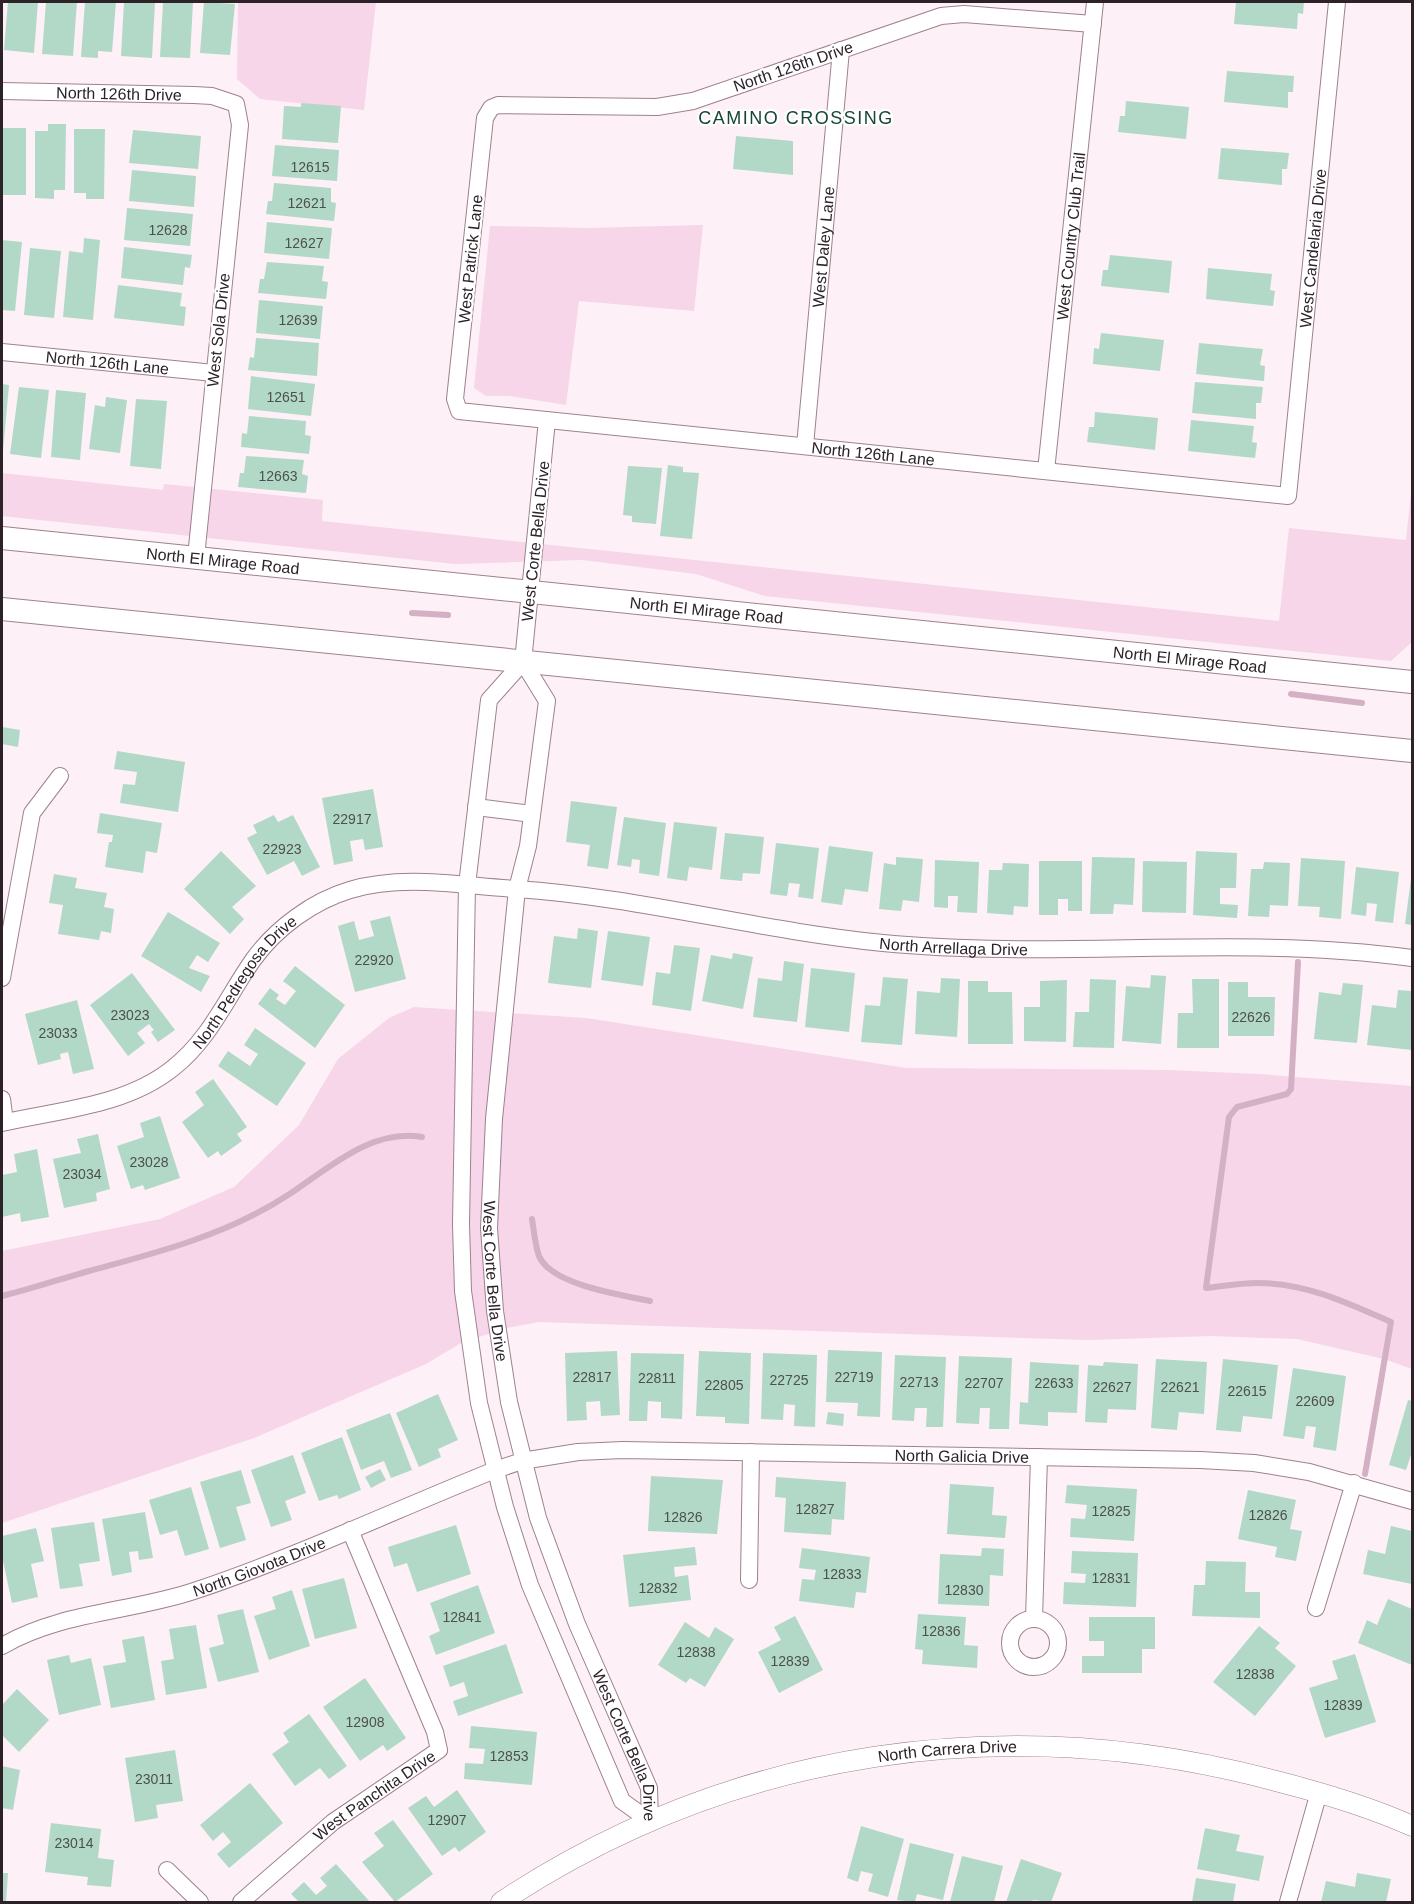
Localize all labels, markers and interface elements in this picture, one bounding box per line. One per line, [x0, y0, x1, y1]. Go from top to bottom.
street label: North 126th Drive [731, 38, 855, 95]
street label: North 126th Drive [56, 84, 182, 104]
district label: CAMINO CROSSING [698, 108, 894, 128]
street label: West Country Club Trail [1054, 152, 1088, 321]
house number: 12615 [291, 159, 330, 175]
street label: West Candelaria Drive [1297, 168, 1329, 329]
street label: West Daley Lane [810, 185, 838, 308]
street label: West Patrick Lane [455, 194, 486, 324]
house number: 12621 [288, 195, 327, 211]
house number: 12628 [149, 222, 188, 238]
house number: 12627 [285, 235, 324, 251]
street label: West Sola Drive [204, 272, 233, 388]
house number: 12639 [279, 312, 318, 328]
street label: North 126th Lane [45, 348, 170, 378]
house number: 12651 [267, 389, 306, 405]
street label: North 126th Lane [811, 439, 936, 469]
street label: West Corte Bella Drive [519, 460, 552, 622]
house number: 12663 [259, 468, 298, 484]
street label: North El Mirage Road [145, 545, 300, 577]
street label: North El Mirage Road [629, 594, 784, 627]
street label: North El Mirage Road [1112, 644, 1267, 676]
house number: 22917 [333, 811, 372, 827]
house number: 22923 [263, 841, 302, 857]
street label: North Pedregosa Drive [189, 912, 300, 1052]
street label: North Arrellaga Drive [879, 935, 1028, 958]
house number: 22920 [355, 952, 394, 968]
house number: 23023 [111, 1007, 150, 1023]
house number: 22626 [1232, 1009, 1271, 1025]
house number: 23033 [39, 1025, 78, 1041]
house number: 23028 [130, 1154, 169, 1170]
house number: 23034 [63, 1166, 102, 1182]
street label: West Corte Bella Drive [480, 1200, 511, 1363]
house number: 22817 [573, 1369, 612, 1385]
house number: 22719 [835, 1369, 874, 1385]
house number: 22811 [638, 1370, 676, 1386]
house number: 22725 [770, 1372, 809, 1388]
house number: 22713 [900, 1374, 939, 1390]
house number: 22707 [965, 1375, 1004, 1391]
house number: 22633 [1035, 1375, 1074, 1391]
house number: 22805 [705, 1377, 744, 1393]
house number: 22627 [1093, 1379, 1132, 1395]
house number: 22621 [1161, 1379, 1200, 1395]
house number: 22615 [1228, 1383, 1267, 1399]
house number: 22609 [1296, 1393, 1335, 1409]
street label: North Galicia Drive [894, 1447, 1029, 1466]
house number: 12827 [796, 1501, 835, 1517]
house number: 12825 [1092, 1503, 1131, 1519]
house number: 12826 [1249, 1507, 1288, 1523]
house number: 12826 [664, 1509, 703, 1525]
street label: North Giovota Drive [191, 1534, 328, 1600]
house number: 12833 [823, 1566, 862, 1582]
house number: 12831 [1092, 1570, 1131, 1586]
house number: 12832 [639, 1580, 678, 1596]
house number: 12830 [945, 1582, 984, 1598]
house number: 12841 [443, 1609, 482, 1625]
house number: 12836 [922, 1623, 961, 1639]
house number: 12838 [677, 1644, 716, 1660]
house number: 12839 [771, 1653, 810, 1669]
house number: 12838 [1236, 1666, 1275, 1682]
street label: West Corte Bella Drive [589, 1667, 658, 1822]
house number: 12839 [1324, 1697, 1363, 1713]
house number: 12908 [346, 1714, 385, 1730]
street label: North Carrera Drive [877, 1738, 1017, 1765]
street label: West Panchita Drive [310, 1747, 439, 1844]
house number: 12853 [490, 1748, 529, 1764]
house number: 23011 [135, 1771, 173, 1787]
house number: 12907 [428, 1812, 467, 1828]
house number: 23014 [55, 1835, 94, 1851]

